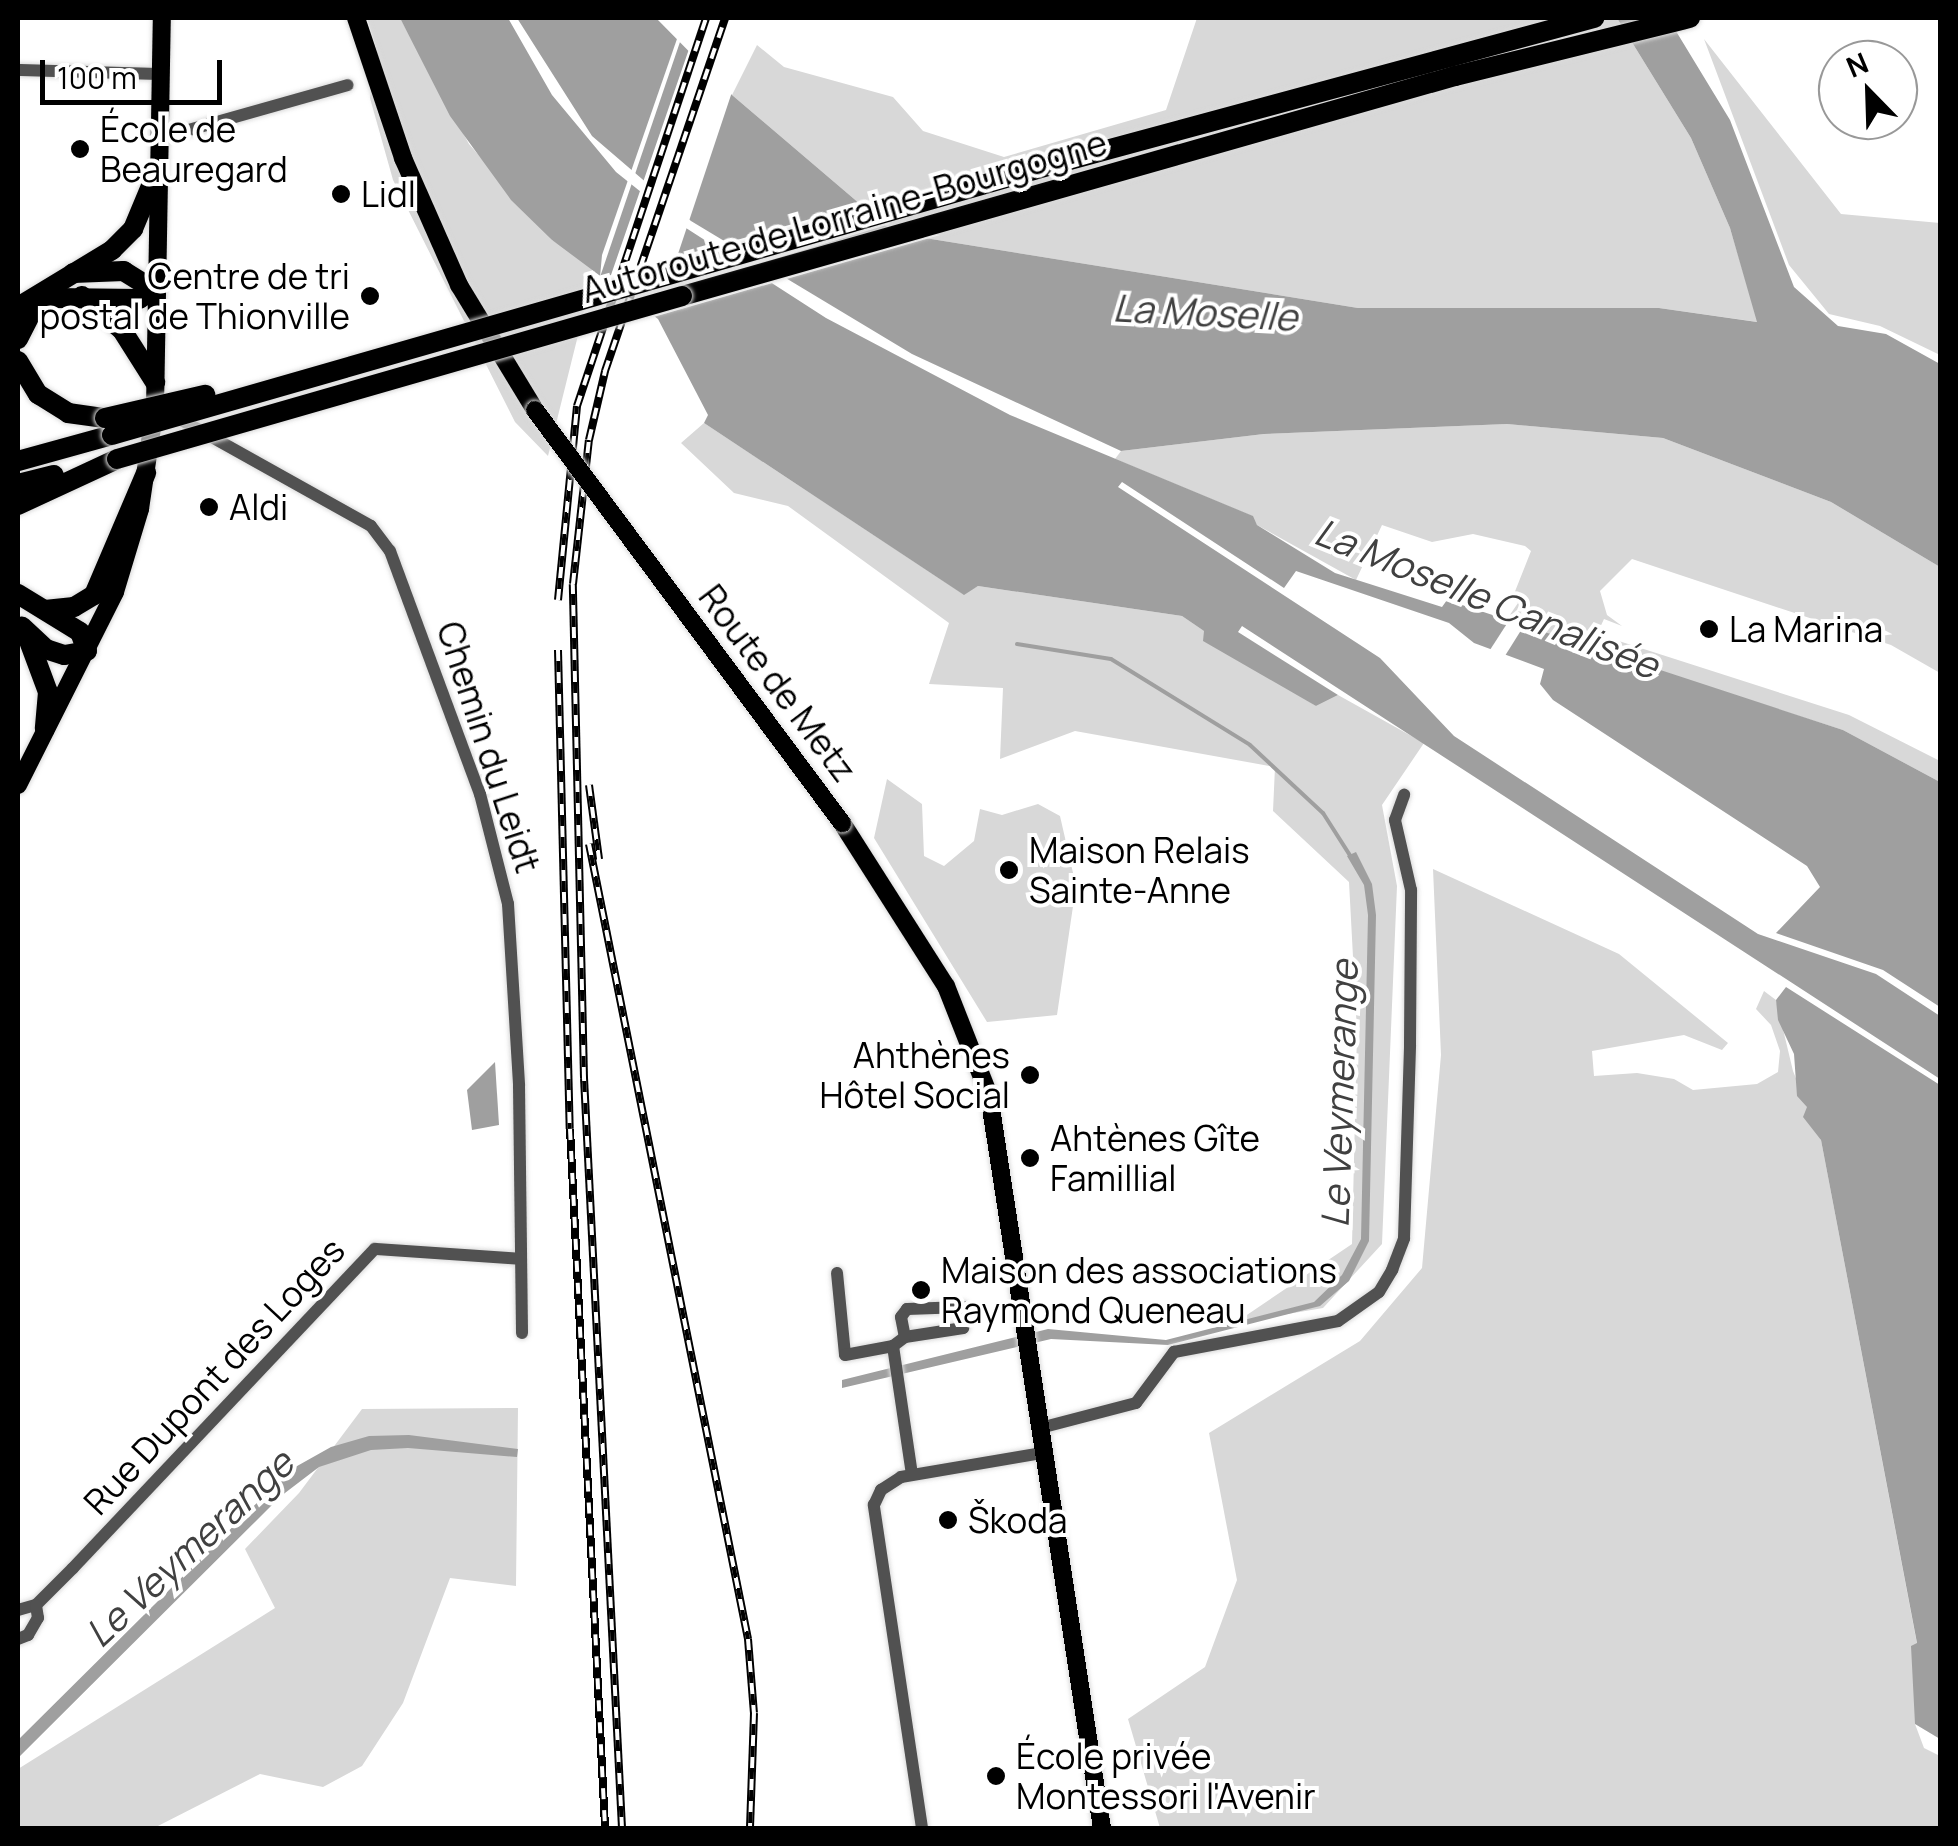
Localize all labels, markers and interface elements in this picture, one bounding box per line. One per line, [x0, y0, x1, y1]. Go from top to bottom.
scale bar [45, 40, 228, 102]
north arrow [1818, 40, 1918, 140]
text: N [1840, 43, 1874, 86]
text: 100 m [57, 57, 137, 98]
place label: École de Beauregard [100, 108, 288, 190]
street label: Autoroute de Lorraine-Bourgogne [577, 121, 1111, 311]
marker: École de Beauregard [69, 138, 91, 160]
place label: Lidl [361, 173, 416, 215]
marker: Lidl [330, 183, 352, 205]
place label: Centre de tri postal de Thionville [39, 255, 350, 337]
water label: La Moselle [1112, 284, 1298, 340]
marker: Centre de tri postal de Thionville [359, 285, 381, 307]
place label: Aldi [229, 486, 288, 528]
marker: Aldi [198, 496, 220, 518]
water label: La Moselle Canalisée [1309, 508, 1665, 688]
street label: Route de Metz [691, 577, 865, 789]
place label: La Marina [1729, 608, 1883, 650]
street label: Chemin du Leidt [429, 616, 549, 878]
marker: La Marina [1698, 618, 1720, 640]
place label: Maison Relais Sainte-Anne [1029, 829, 1250, 911]
marker: Maison Relais Sainte-Anne [998, 859, 1020, 881]
water label: Le Veymerange [1312, 960, 1366, 1228]
place label: Ahthènes Hôtel Social [819, 1034, 1010, 1116]
marker: Ahthènes Hôtel Social [1019, 1064, 1041, 1086]
place label: Ahtènes Gîte Famillial [1050, 1117, 1260, 1199]
marker: Ahtènes Gîte Famillial [1019, 1147, 1041, 1169]
street label: Rue Dupont des Loges [75, 1229, 353, 1523]
place label: Maison des associations Raymond Queneau [941, 1249, 1337, 1331]
marker: Maison des associations Raymond Queneau [910, 1279, 932, 1301]
water label: Le Veymerange [76, 1440, 302, 1656]
place label: Škoda [968, 1499, 1067, 1541]
marker: Škoda [937, 1509, 959, 1531]
place label: École privée Montessori l'Avenir [1016, 1735, 1316, 1817]
marker: École privée Montessori l'Avenir [985, 1765, 1007, 1787]

